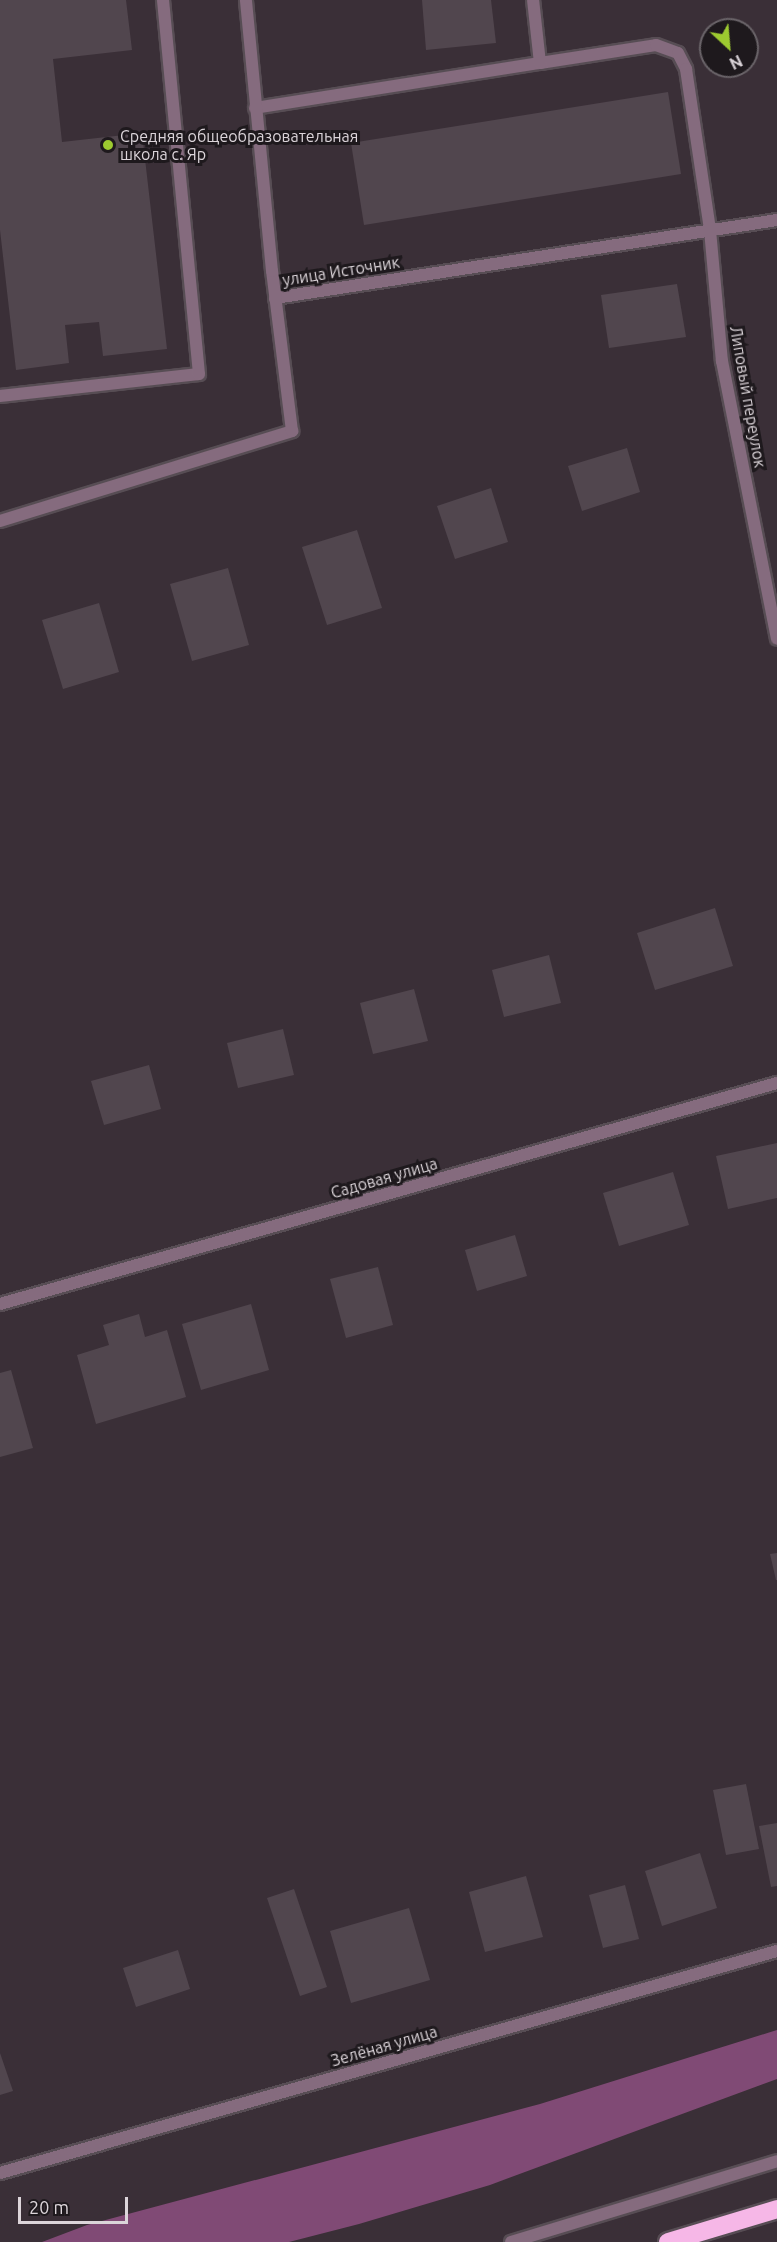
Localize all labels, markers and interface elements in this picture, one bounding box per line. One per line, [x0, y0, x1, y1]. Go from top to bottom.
north arrow [699, 18, 759, 78]
text: N [727, 52, 745, 73]
place label: Средняя общеобразовательная школа с. Яр [120, 126, 358, 164]
marker: Средняя общеобразовательная школа с. Яр [101, 138, 115, 152]
street label: улица Источник [281, 252, 401, 290]
street label: Липовый переулок [726, 325, 770, 469]
street label: Садовая улица [329, 1154, 439, 1202]
street label: Зелёная улица [329, 2022, 439, 2070]
scale bar [21, 2185, 130, 2223]
text: 20 m [29, 2197, 69, 2217]

